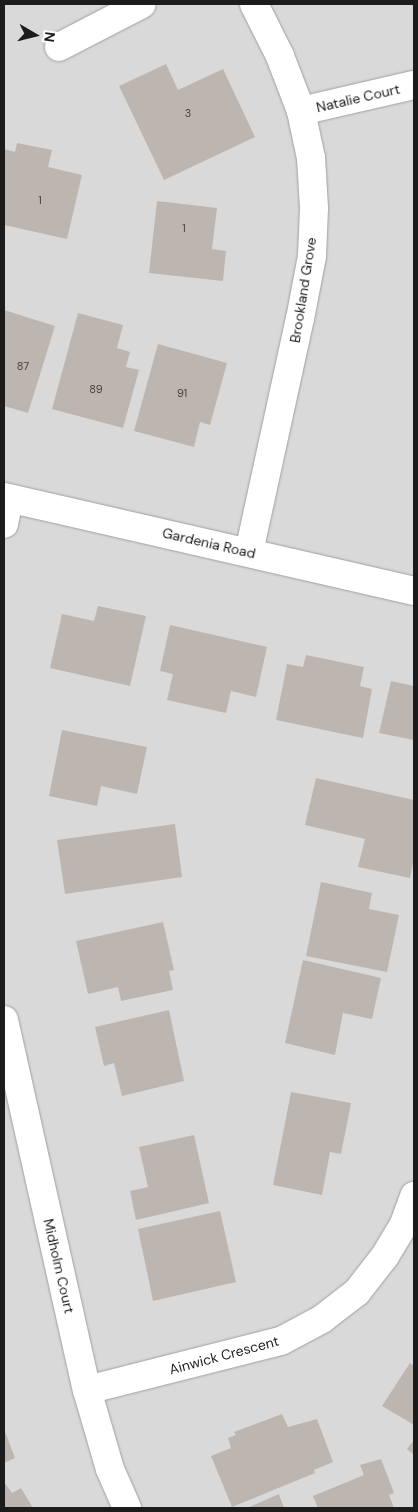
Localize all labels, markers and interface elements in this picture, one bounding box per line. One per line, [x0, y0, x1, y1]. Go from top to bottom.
north arrow [10, 10, 60, 60]
text: N [40, 31, 59, 43]
street label: Natalie Court [315, 80, 401, 116]
house number: 3 [185, 106, 191, 120]
house number: 1 [38, 193, 42, 207]
house number: 1 [182, 221, 186, 235]
street label: Brookland Grove [286, 236, 320, 344]
house number: 87 [17, 359, 29, 373]
house number: 89 [89, 382, 103, 396]
house number: 91 [177, 386, 187, 400]
street label: Gardenia Road [161, 524, 257, 562]
street label: Midholm Court [40, 1217, 78, 1315]
street label: Ainwick Crescent [167, 1332, 281, 1378]

